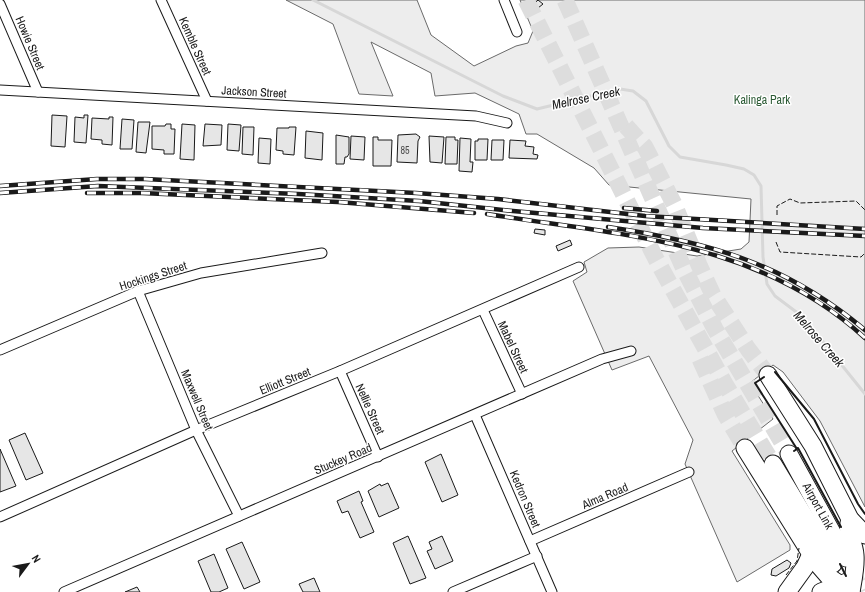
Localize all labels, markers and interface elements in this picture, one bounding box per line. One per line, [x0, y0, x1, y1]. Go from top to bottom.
street label: Howie Street [12, 14, 49, 73]
street label: Kemble Street [175, 14, 215, 78]
street label: Jackson Street [221, 82, 287, 102]
water label: Melrose Creek [550, 82, 622, 114]
park label: Kalinga Park [734, 92, 790, 108]
house number: 85 [400, 144, 410, 157]
street label: Hockings Street [117, 257, 189, 294]
water label: Melrose Creek [790, 307, 849, 371]
street label: Mabel Street [494, 318, 532, 376]
street label: Elliott Street [257, 363, 313, 398]
street label: Maxwell Street [177, 367, 217, 433]
street label: Nellie Street [352, 381, 388, 437]
street label: Stuckey Road [312, 440, 374, 478]
street label: Kedron Street [506, 468, 544, 530]
street label: Alma Road [579, 479, 631, 513]
street label: Airport Link [798, 479, 837, 532]
north arrow [8, 544, 48, 584]
text: N [29, 552, 44, 565]

